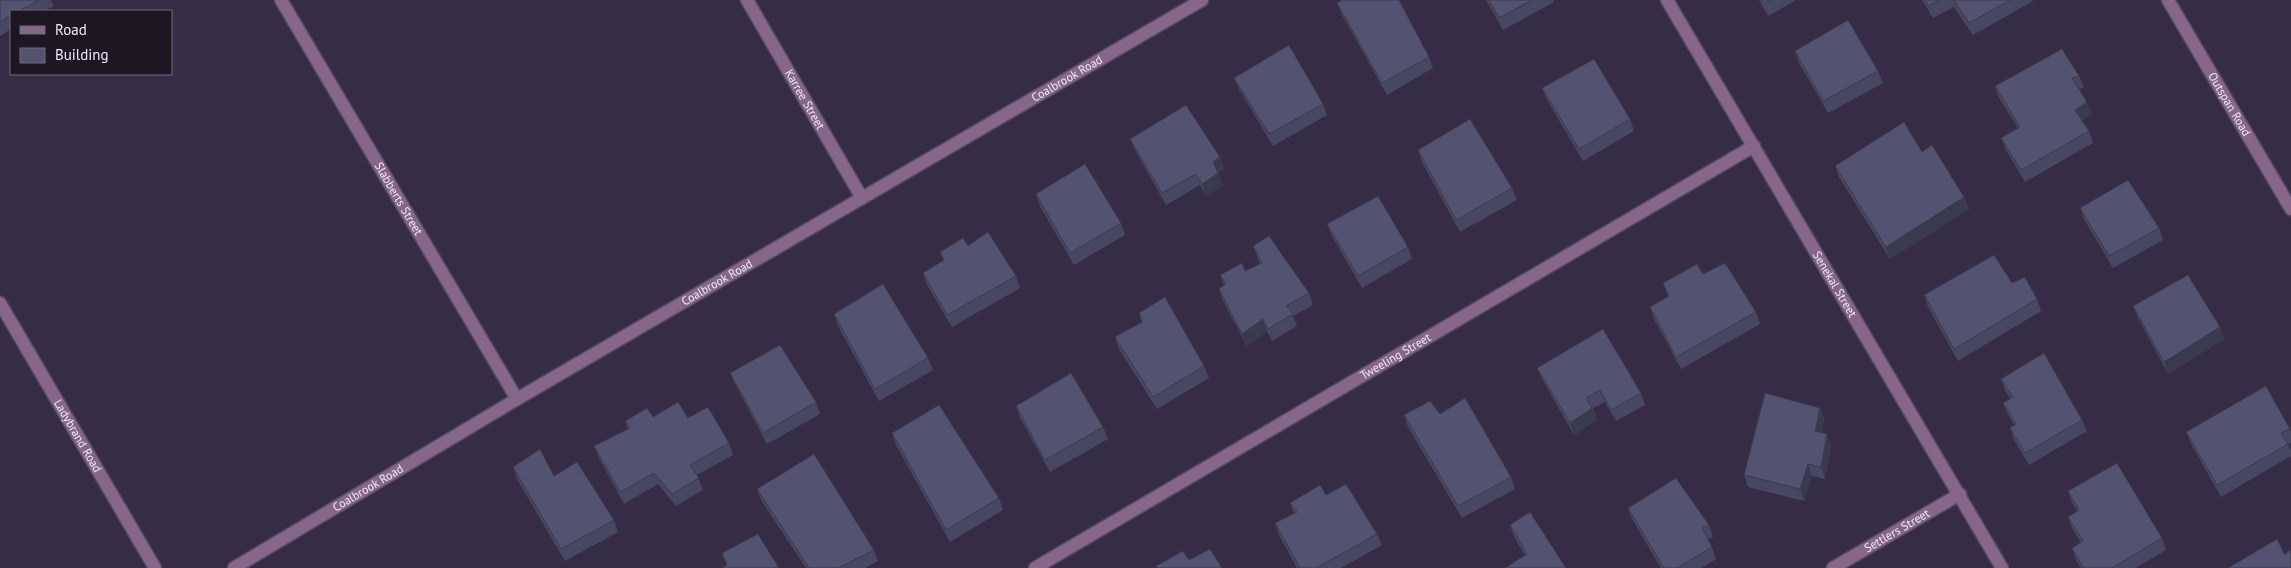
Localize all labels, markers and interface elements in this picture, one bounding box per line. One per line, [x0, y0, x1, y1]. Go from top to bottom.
legend [10, 10, 172, 75]
text: Road [55, 20, 87, 39]
text: Building [55, 45, 109, 64]
street label: Coalbrook Road [1028, 52, 1105, 105]
street label: Karree Street [782, 66, 829, 132]
street label: Outspan Road [2205, 69, 2254, 139]
street label: Slabberts Street [372, 159, 426, 238]
street label: Senekal Street [1810, 248, 1860, 320]
street label: Coalbrook Road [678, 256, 755, 309]
street label: Tweeling Street [1357, 329, 1433, 383]
street label: Ladybrand Road [51, 396, 105, 475]
street label: Coalbrook Road [330, 461, 406, 514]
street label: Settlers Street [1861, 505, 1932, 555]

